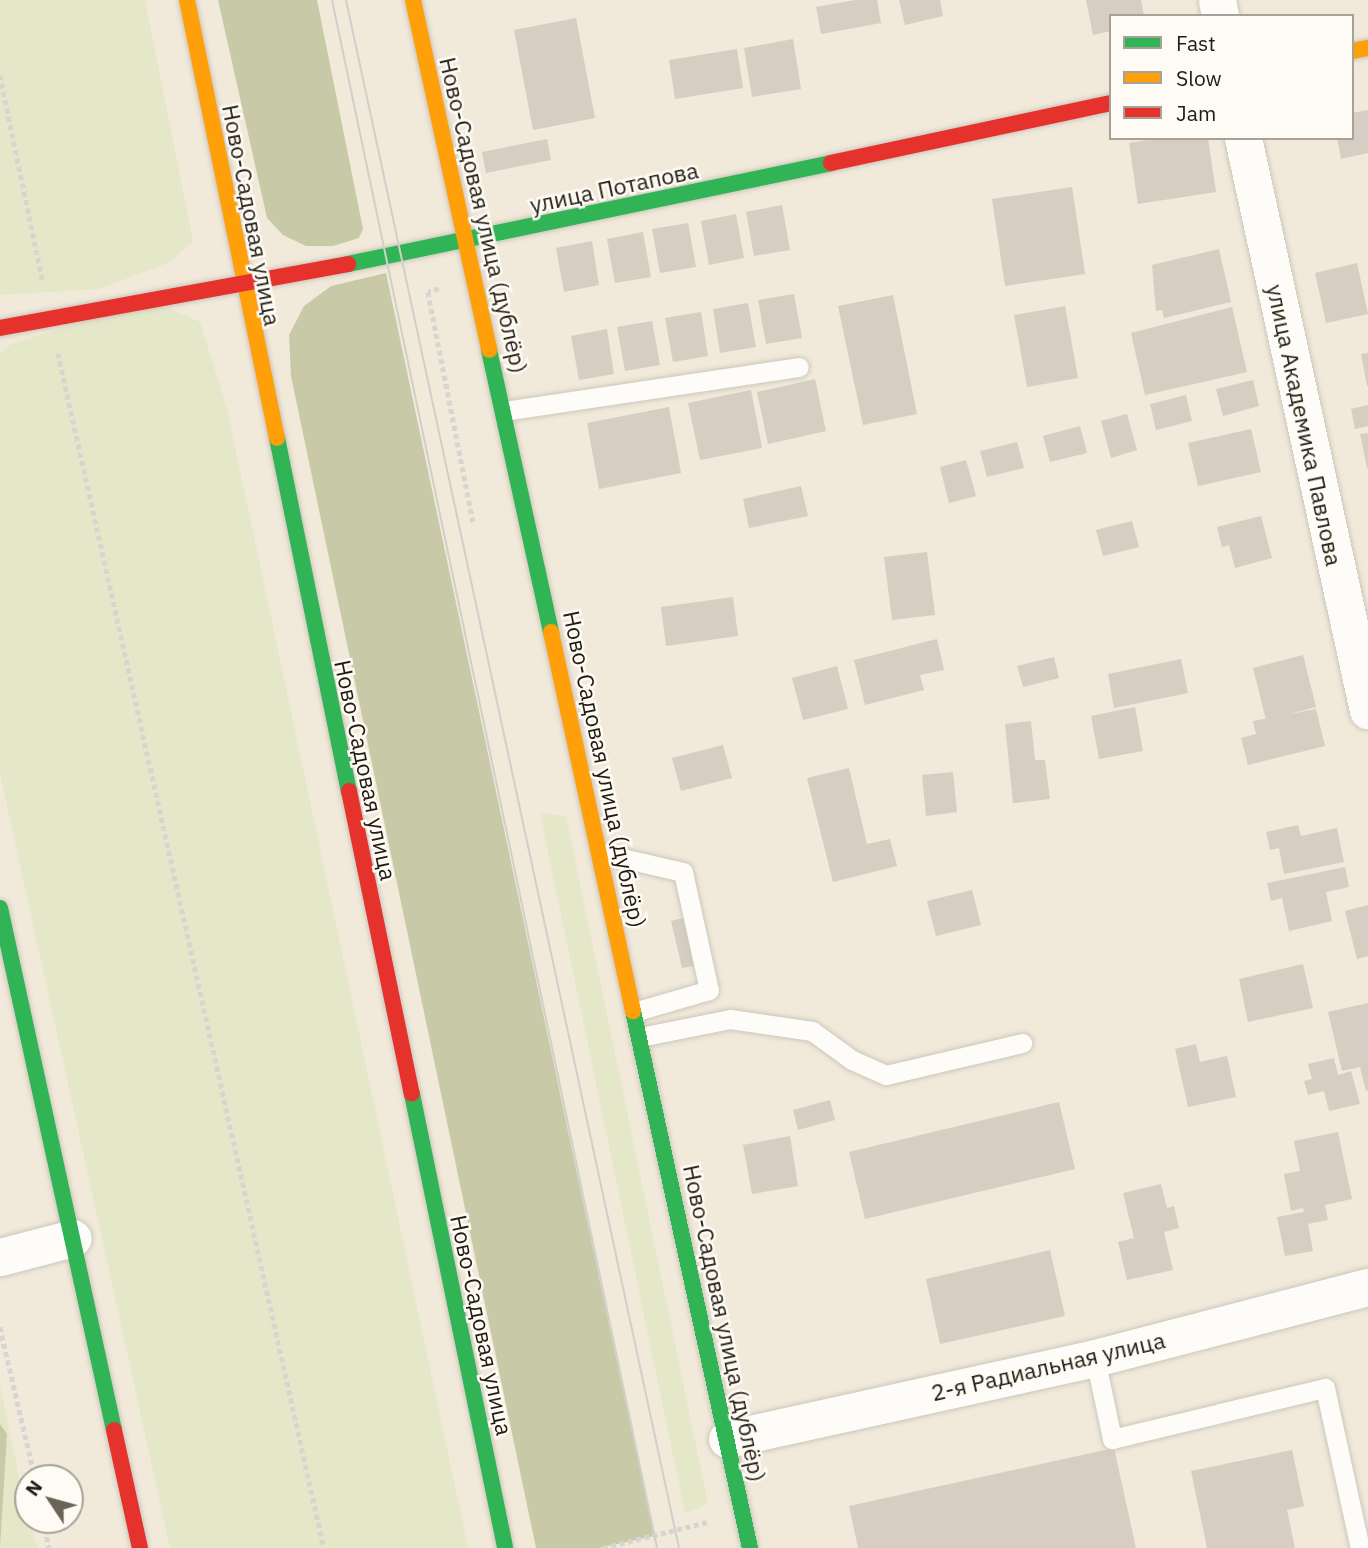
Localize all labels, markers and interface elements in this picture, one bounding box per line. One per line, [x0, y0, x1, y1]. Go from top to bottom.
legend [1109, 14, 1354, 140]
text: Fast [1176, 29, 1216, 57]
street label: Ново-Садовая улица (дублёр) [434, 54, 534, 376]
text: Slow [1176, 64, 1222, 92]
text: Jam [1176, 99, 1216, 127]
street label: Ново-Садовая улица [217, 102, 287, 328]
street label: улица Потапова [527, 156, 701, 218]
street label: улица Академика Павлова [1262, 282, 1348, 568]
street label: Ново-Садовая улица (дублёр) [558, 608, 652, 930]
street label: Ново-Садовая улица [329, 657, 403, 883]
street label: Ново-Садовая улица (дублёр) [678, 1162, 772, 1484]
street label: Ново-Садовая улица [445, 1212, 519, 1438]
street label: 2-я Радиальная улица [928, 1326, 1168, 1406]
north arrow [14, 1464, 84, 1534]
text: N [20, 1475, 47, 1500]

